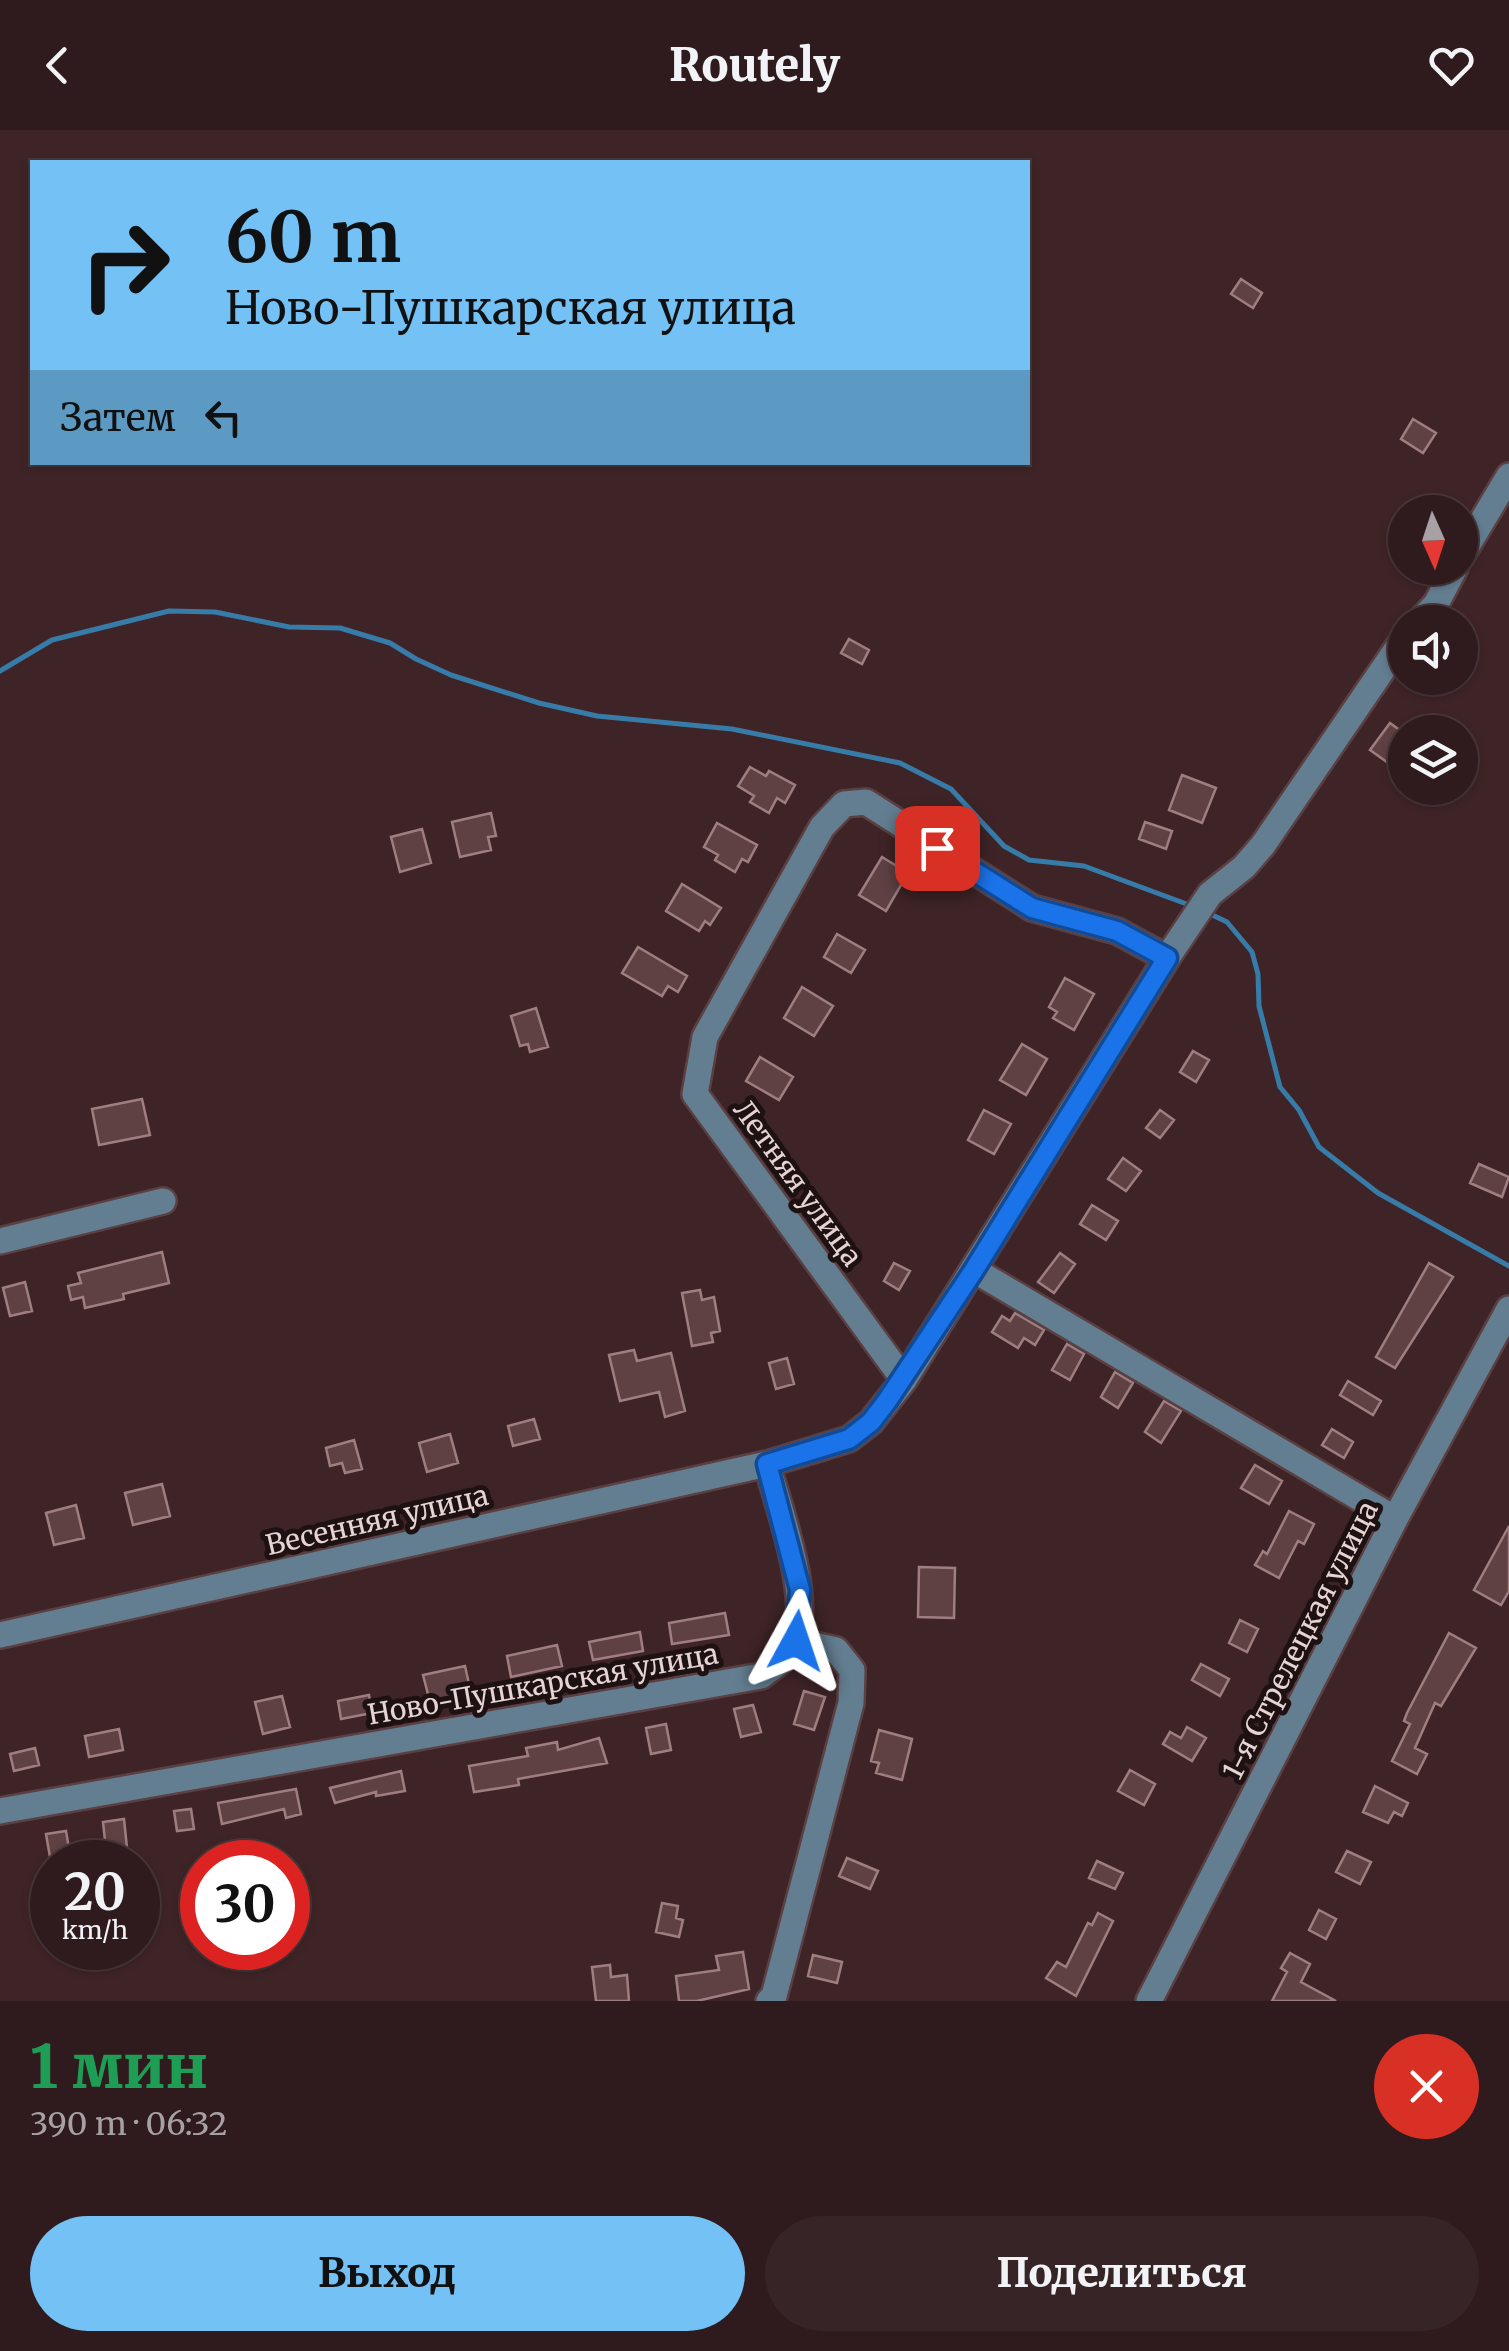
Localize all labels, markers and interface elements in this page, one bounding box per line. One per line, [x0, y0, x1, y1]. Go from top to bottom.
text: Routely [669, 37, 840, 93]
icon: back [30, 38, 85, 93]
icon: heart [1424, 38, 1479, 93]
text: 60 m [225, 193, 401, 281]
icon: right [60, 200, 190, 330]
text: Ново-Пушкарская улица [225, 280, 796, 336]
icon: left [196, 390, 251, 445]
text: Затем [60, 394, 176, 441]
north arrow [1388, 495, 1478, 585]
map controls [1388, 495, 1478, 805]
button: sound [1388, 605, 1478, 695]
button: layers [1388, 715, 1478, 805]
pin [895, 806, 980, 891]
icon: arrive [910, 821, 965, 876]
street label: Летняя улица [726, 1093, 870, 1273]
street label: Весенняя улица [262, 1477, 492, 1563]
street label: 1-я Стрелецкая улица [1214, 1495, 1386, 1785]
position arrow [744, 1589, 848, 1693]
street label: Ново-Пушкарская улица [365, 1635, 721, 1733]
speed limit sign: 30 [180, 1840, 310, 1970]
text: 20 [64, 1861, 126, 1924]
text: km/h [62, 1914, 128, 1946]
text: 1 мин [30, 2029, 208, 2104]
button: close [1374, 2034, 1479, 2139]
text: 390 m · 06:32 [30, 2104, 228, 2144]
button: Выход [30, 2216, 745, 2331]
button: Поделиться [765, 2216, 1479, 2331]

